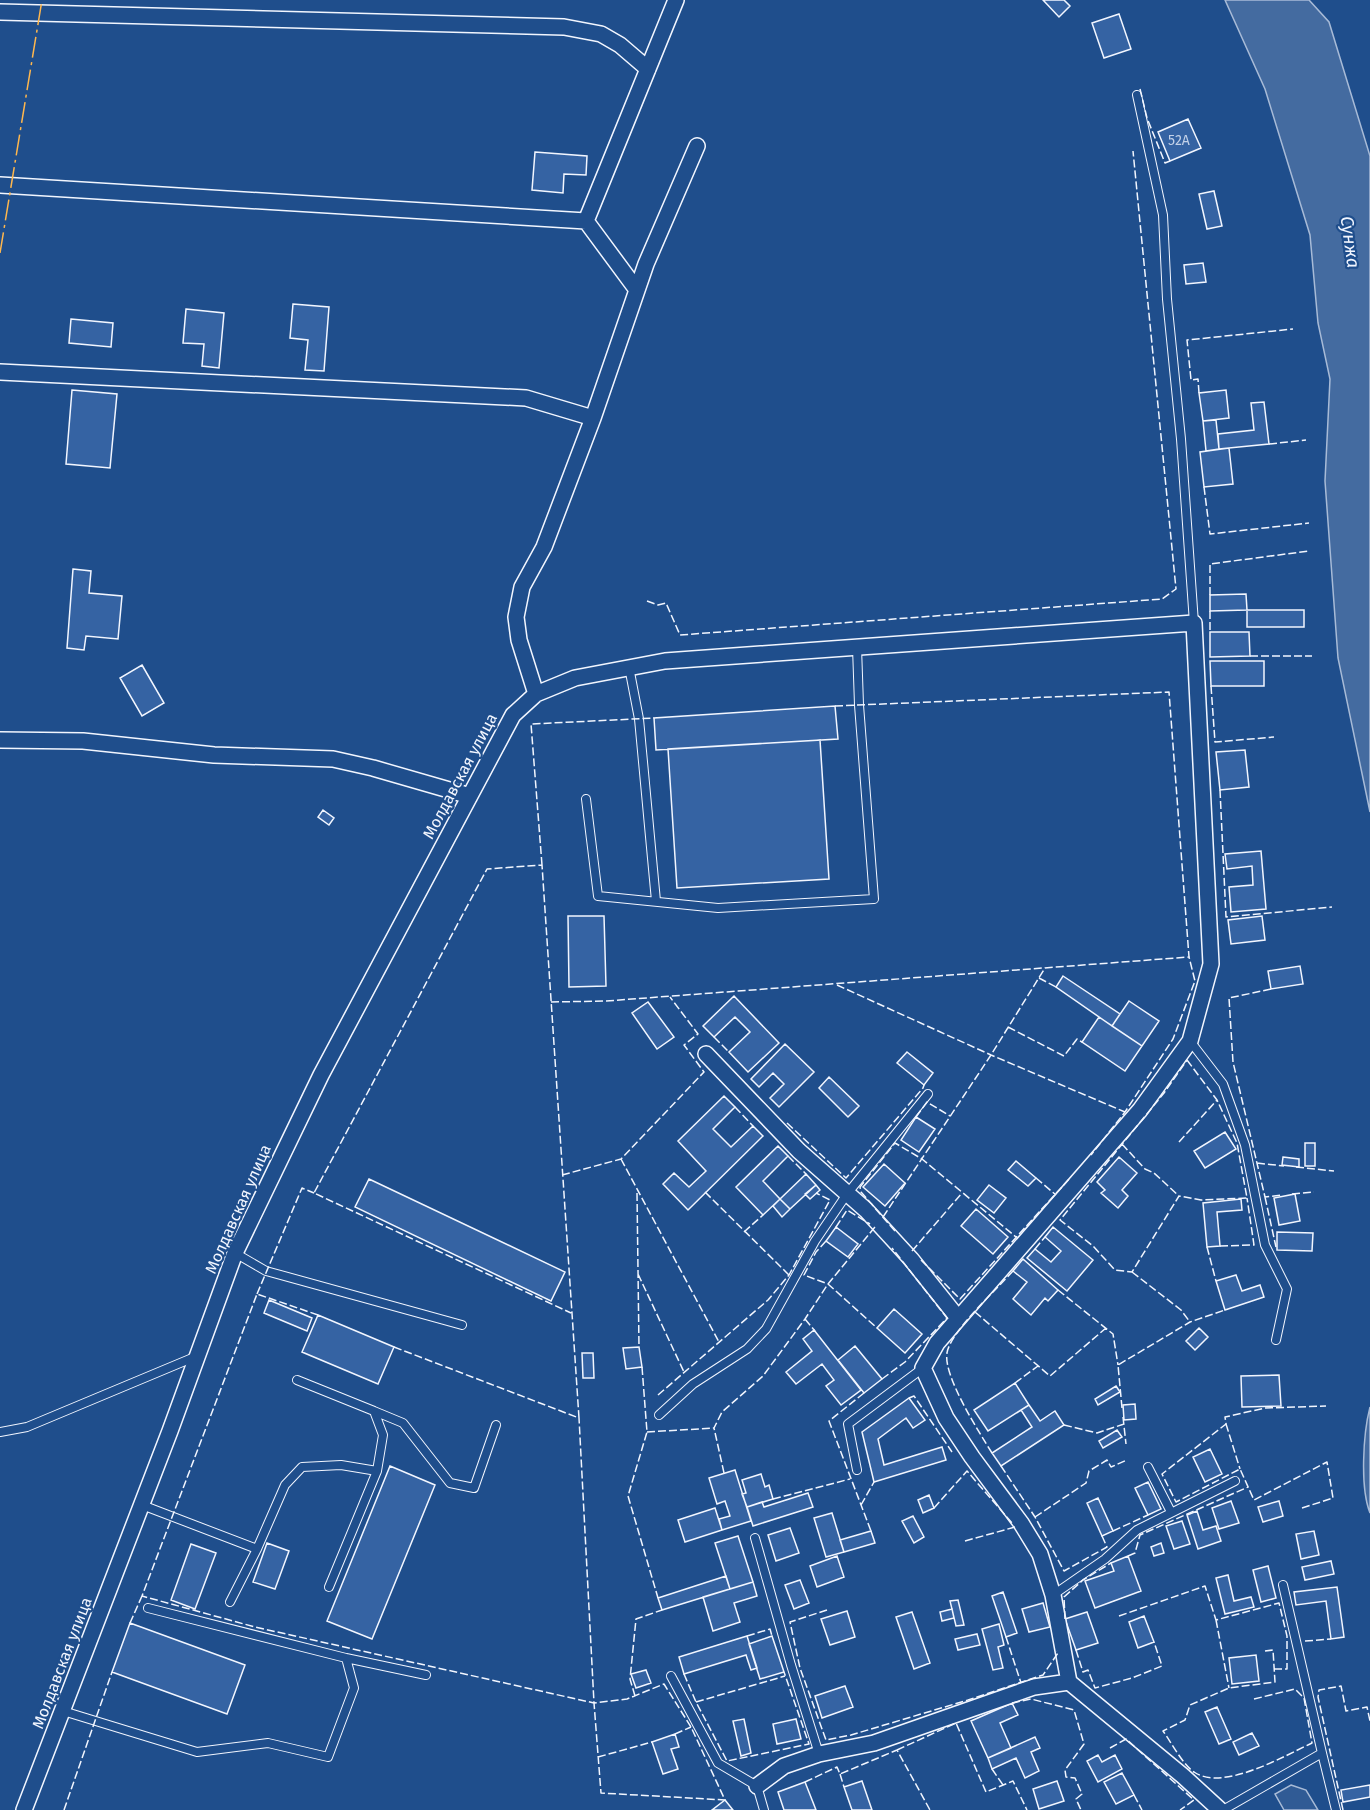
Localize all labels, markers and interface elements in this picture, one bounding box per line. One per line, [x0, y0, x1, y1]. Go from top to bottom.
house number: 52А [1168, 132, 1190, 149]
water label: Сунжа [1335, 215, 1365, 269]
street label: Молдавская улица [419, 710, 501, 842]
street label: Молдавская улица [201, 1141, 275, 1277]
street label: Молдавская улица [28, 1594, 96, 1732]

